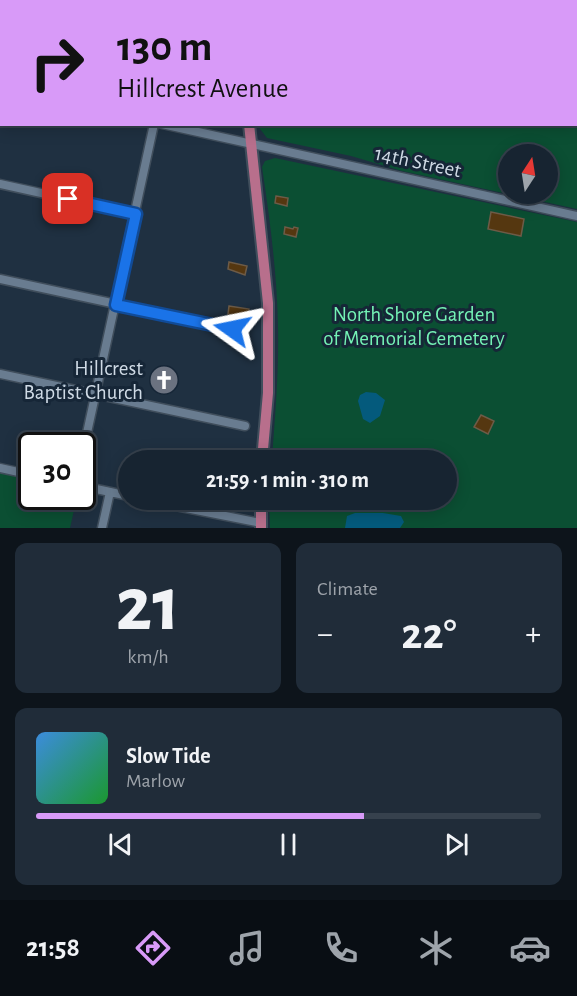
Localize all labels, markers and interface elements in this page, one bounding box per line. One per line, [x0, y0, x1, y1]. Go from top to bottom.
icon: right [18, 24, 96, 102]
text: 130 m [117, 26, 212, 68]
text: Hillcrest Avenue [117, 75, 288, 102]
street label: 14th Street [373, 143, 463, 181]
north arrow [498, 144, 558, 204]
map controls [498, 144, 558, 204]
pin [42, 173, 93, 224]
icon: arrive [51, 182, 84, 215]
position arrow [200, 297, 264, 361]
park label: North Shore Garden of Memorial Cemetery [323, 304, 505, 349]
place label: Hillcrest Baptist Church [24, 358, 143, 403]
church icon: Hillcrest Baptist Church [148, 364, 180, 396]
speed limit sign: 30 [18, 432, 96, 510]
text: 21:59 · 1 min · 310 m [206, 469, 369, 491]
text: 21 [116, 567, 180, 645]
text: Climate [317, 579, 378, 599]
text: 22° [401, 612, 457, 657]
text: − [317, 618, 333, 651]
text: + [525, 618, 541, 651]
text: km/h [127, 647, 169, 667]
text: Slow Tide [126, 745, 211, 767]
text: Marlow [126, 771, 185, 791]
icon: previous [104, 828, 137, 861]
icon: pause [272, 828, 305, 861]
icon: next [440, 828, 473, 861]
icon: directions [132, 927, 174, 969]
icon: music [226, 927, 268, 969]
icon: phone [320, 927, 362, 969]
icon: climate [415, 927, 457, 969]
icon: car [509, 927, 551, 969]
text: 21:58 [26, 934, 80, 961]

